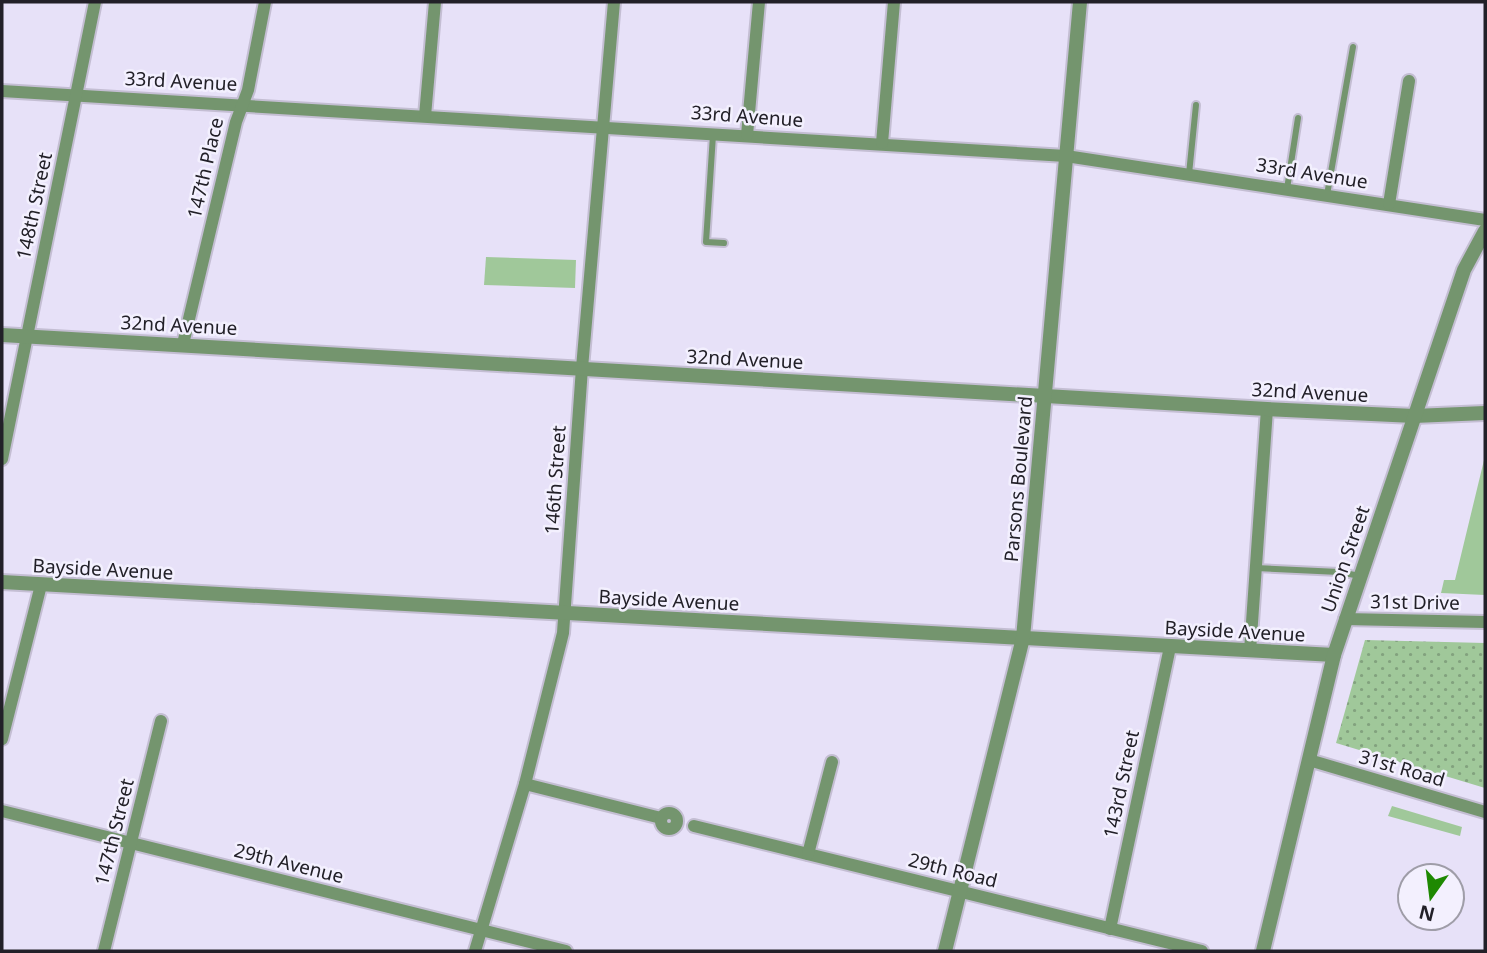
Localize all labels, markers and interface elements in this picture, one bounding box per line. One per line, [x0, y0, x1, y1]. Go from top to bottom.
street label: 33rd Avenue [124, 65, 238, 97]
street label: 33rd Avenue [690, 99, 804, 133]
street label: 147th Place [181, 115, 229, 221]
street label: 148th Street [10, 150, 58, 262]
street label: 33rd Avenue [1254, 151, 1370, 195]
street label: 32nd Avenue [120, 309, 238, 341]
street label: 32nd Avenue [686, 343, 804, 375]
street label: 32nd Avenue [1251, 376, 1369, 408]
street label: Parsons Boulevard [998, 395, 1038, 563]
street label: 146th Street [538, 424, 572, 535]
street label: Union Street [1315, 502, 1376, 616]
street label: Bayside Avenue [32, 552, 174, 586]
street label: Bayside Avenue [598, 583, 740, 617]
street label: 31st Drive [1370, 588, 1460, 616]
street label: Bayside Avenue [1164, 614, 1306, 648]
street label: 143rd Street [1097, 727, 1145, 840]
street label: 31st Road [1356, 743, 1448, 793]
street label: 147th Street [88, 776, 140, 888]
street label: 29th Avenue [232, 837, 346, 889]
street label: 29th Road [906, 846, 1000, 894]
north arrow [1396, 862, 1466, 932]
text: N [1416, 899, 1438, 928]

